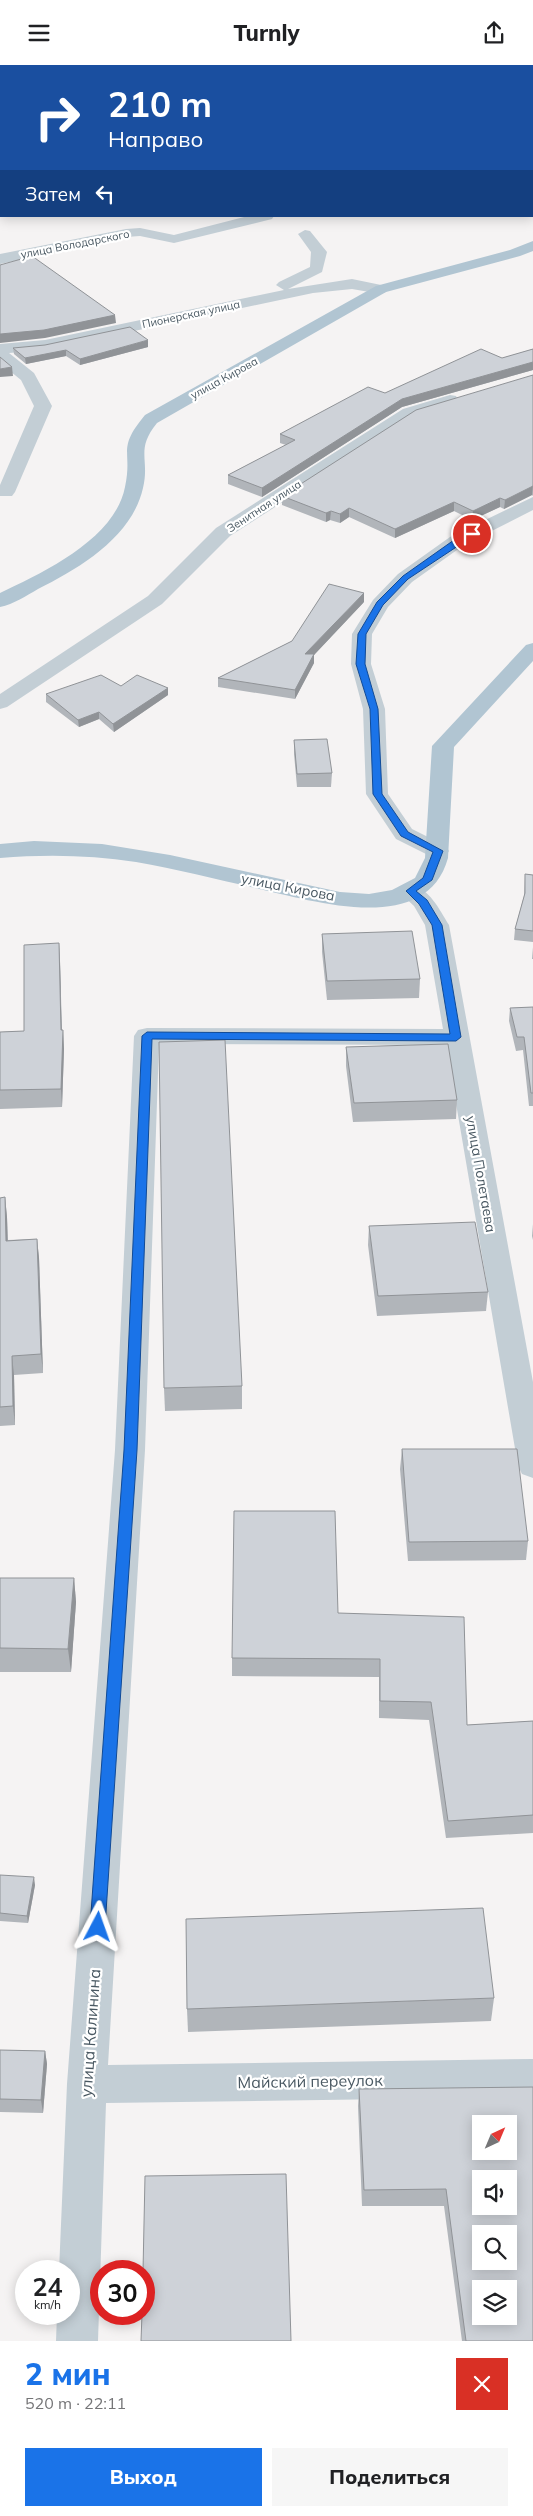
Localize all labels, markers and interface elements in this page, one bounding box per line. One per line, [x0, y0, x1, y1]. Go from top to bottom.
icon: menu [25, 19, 53, 47]
text: Turnly [233, 19, 300, 47]
icon: share [480, 19, 508, 47]
text: 210 m [108, 82, 212, 126]
icon: right [25, 85, 90, 150]
text: Направо [108, 125, 203, 153]
icon: left [91, 180, 119, 208]
text: Затем [25, 182, 81, 206]
street label: улица Володарского [19, 227, 131, 261]
street label: Пионерская улица [141, 297, 241, 331]
street label: улица Кирова [188, 354, 260, 402]
street label: Зенитная улица [224, 477, 304, 535]
pin [451, 513, 493, 555]
icon: arrive [458, 520, 486, 548]
street label: улица Кирова [240, 869, 336, 905]
street label: улица Полетаева [462, 1114, 500, 1234]
position arrow [71, 1900, 123, 1952]
street label: улица Калинина [76, 1968, 104, 2098]
street label: Майский переулок [237, 2070, 383, 2092]
north arrow [472, 2115, 518, 2160]
map controls [472, 2115, 517, 2325]
button: sound [472, 2170, 517, 2215]
button: search [472, 2225, 517, 2270]
speed limit sign: 30 [90, 2260, 155, 2325]
text: 24 [32, 2271, 63, 2302]
button: layers [472, 2280, 517, 2325]
text: km/h [34, 2297, 61, 2312]
text: 2 мин [25, 2355, 111, 2393]
button: close [456, 2358, 508, 2410]
text: 520 m · 22:11 [25, 2393, 126, 2413]
button: Выход [25, 2448, 262, 2506]
button: Поделиться [272, 2448, 508, 2506]

